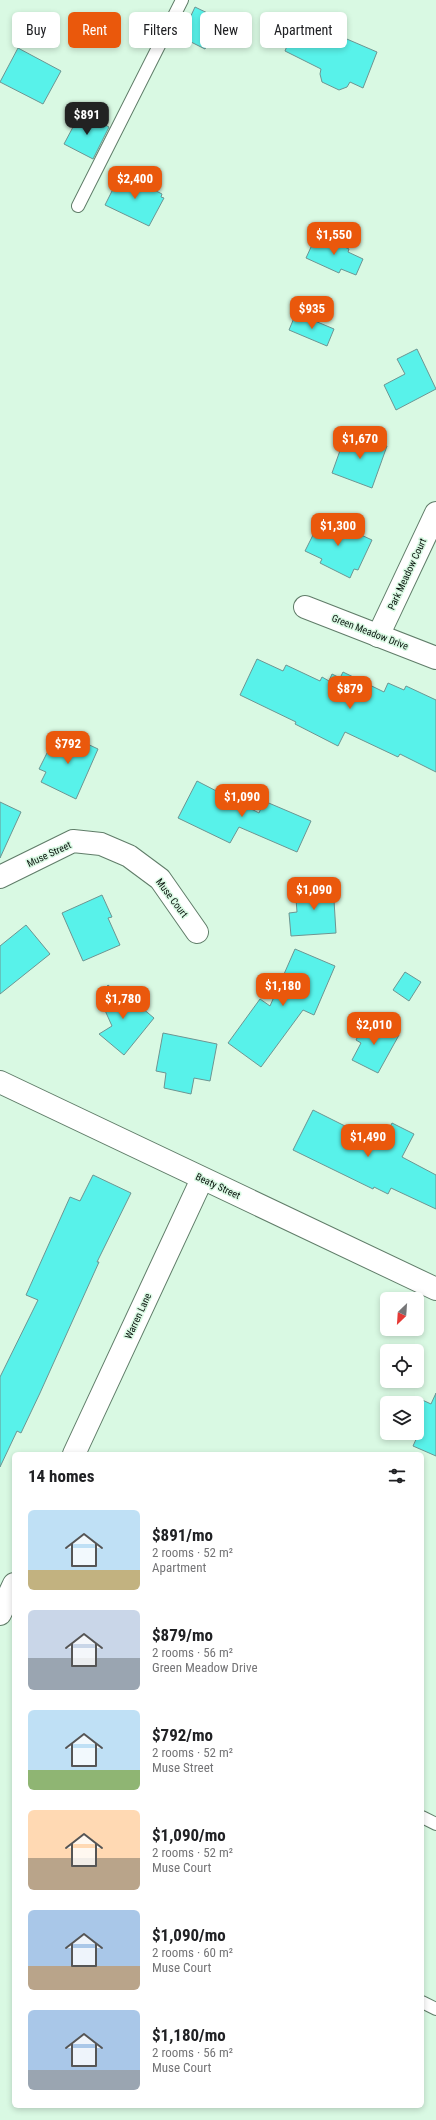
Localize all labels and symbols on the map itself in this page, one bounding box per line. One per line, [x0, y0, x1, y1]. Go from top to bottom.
pin: $891 [63, 102, 111, 136]
pin: $2,400 [102, 166, 168, 200]
pin: $1,550 [301, 222, 367, 256]
pin: $935 [288, 296, 336, 330]
pin: $1,670 [327, 426, 393, 460]
pin: $1,300 [305, 513, 371, 547]
street label: Park Meadow Court [386, 536, 428, 612]
street label: Green Meadow Drive [330, 612, 410, 652]
pin: $879 [326, 676, 374, 710]
pin: $792 [44, 731, 92, 765]
pin: $1,090 [209, 784, 275, 818]
street label: Muse Street [25, 839, 73, 869]
street label: Muse Court [154, 876, 190, 920]
pin: $1,090 [281, 877, 347, 911]
pin: $1,180 [250, 973, 316, 1007]
pin: $1,780 [90, 986, 156, 1020]
pin: $2,010 [341, 1012, 407, 1046]
pin: $1,490 [335, 1124, 401, 1158]
street label: Beaty Street [194, 1171, 242, 1201]
street label: Warren Lane [123, 1291, 154, 1341]
north arrow [380, 1292, 424, 1336]

